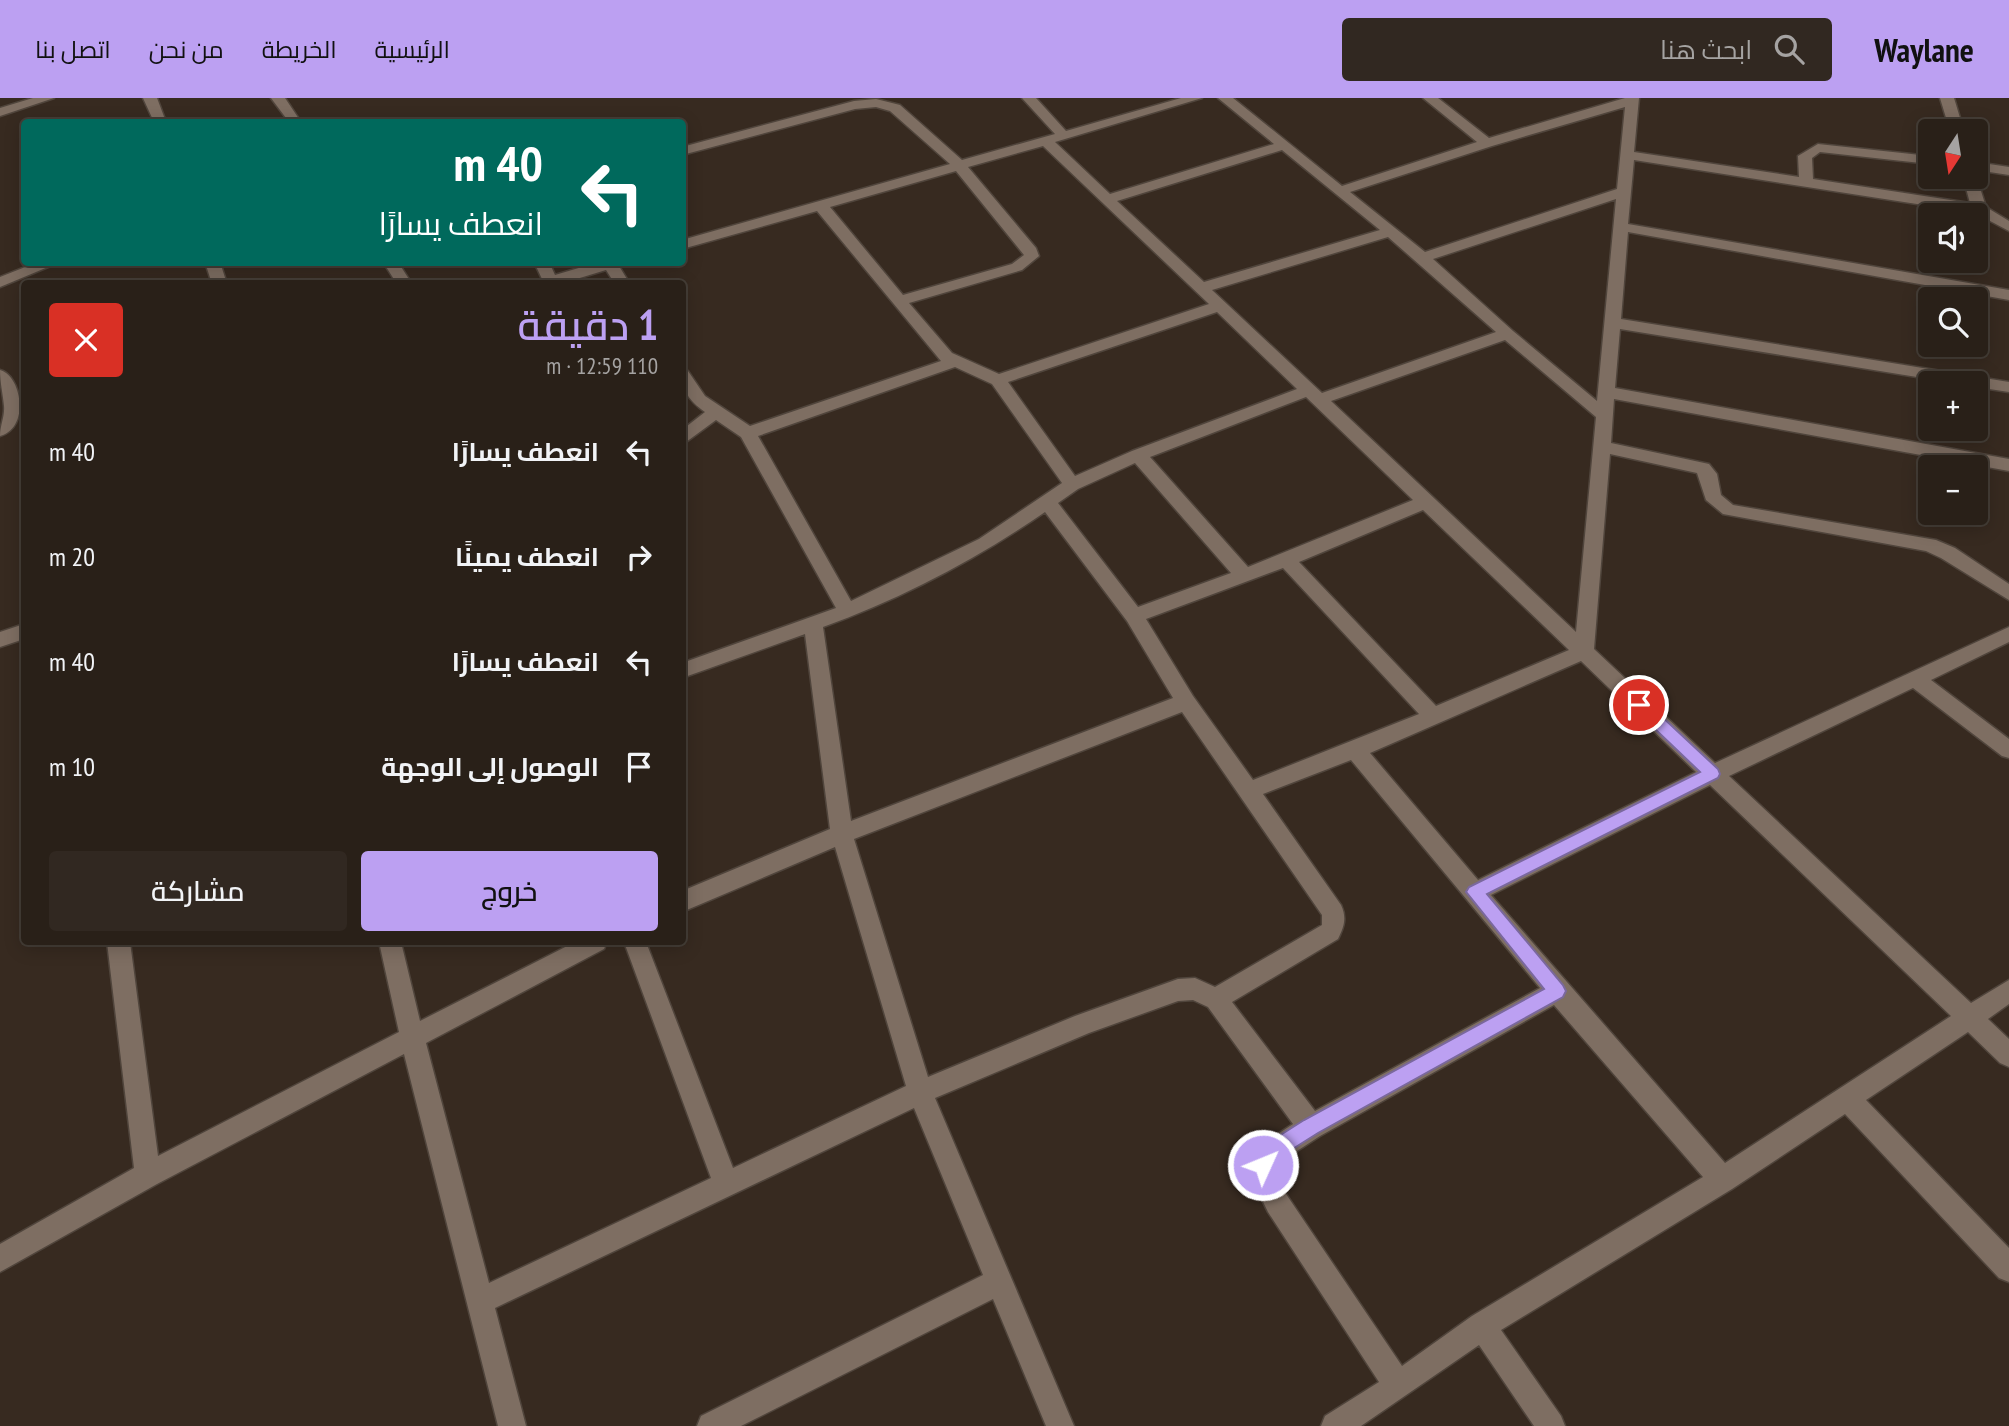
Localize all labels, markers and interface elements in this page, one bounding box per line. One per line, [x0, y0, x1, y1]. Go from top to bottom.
search box [1342, 18, 1832, 81]
text: Waylane [1874, 28, 1974, 71]
icon: search [1770, 30, 1808, 68]
text: ابحث هنا [1660, 33, 1752, 66]
text: اتصل بنا [35, 34, 111, 65]
text: من نحن [149, 34, 224, 65]
text: الخريطة [262, 34, 337, 65]
text: الرئيسية [375, 34, 450, 65]
north arrow [1918, 119, 1988, 189]
map controls [1918, 119, 1988, 525]
text: 40 m [454, 131, 543, 195]
icon: left [567, 147, 658, 238]
text: انعطف يسارًا [378, 202, 543, 244]
button: sound [1918, 203, 1988, 273]
button: search [1918, 287, 1988, 357]
text: 1 دقيقة [517, 297, 658, 352]
button: close [49, 303, 123, 377]
text: 110 m · 12:59 [546, 351, 658, 380]
button: + [1918, 371, 1988, 441]
icon: left [620, 433, 658, 471]
text: 40 m [49, 435, 95, 468]
text: انعطف يسارًا [452, 435, 599, 468]
button: − [1918, 455, 1988, 525]
icon: right [620, 538, 658, 576]
text: 20 m [49, 540, 95, 573]
text: انعطف يمينًا [455, 540, 599, 573]
icon: left [620, 643, 658, 681]
text: 40 m [49, 645, 95, 678]
text: انعطف يسارًا [452, 645, 599, 678]
pin [1609, 675, 1669, 735]
icon: arrive [1620, 686, 1658, 724]
icon: arrive [620, 748, 658, 786]
text: 10 m [49, 750, 95, 783]
text: الوصول إلى الوجهة [381, 750, 599, 783]
button: مشاركة [49, 851, 347, 931]
button: خروج [361, 851, 658, 931]
position arrow [1226, 1128, 1300, 1202]

